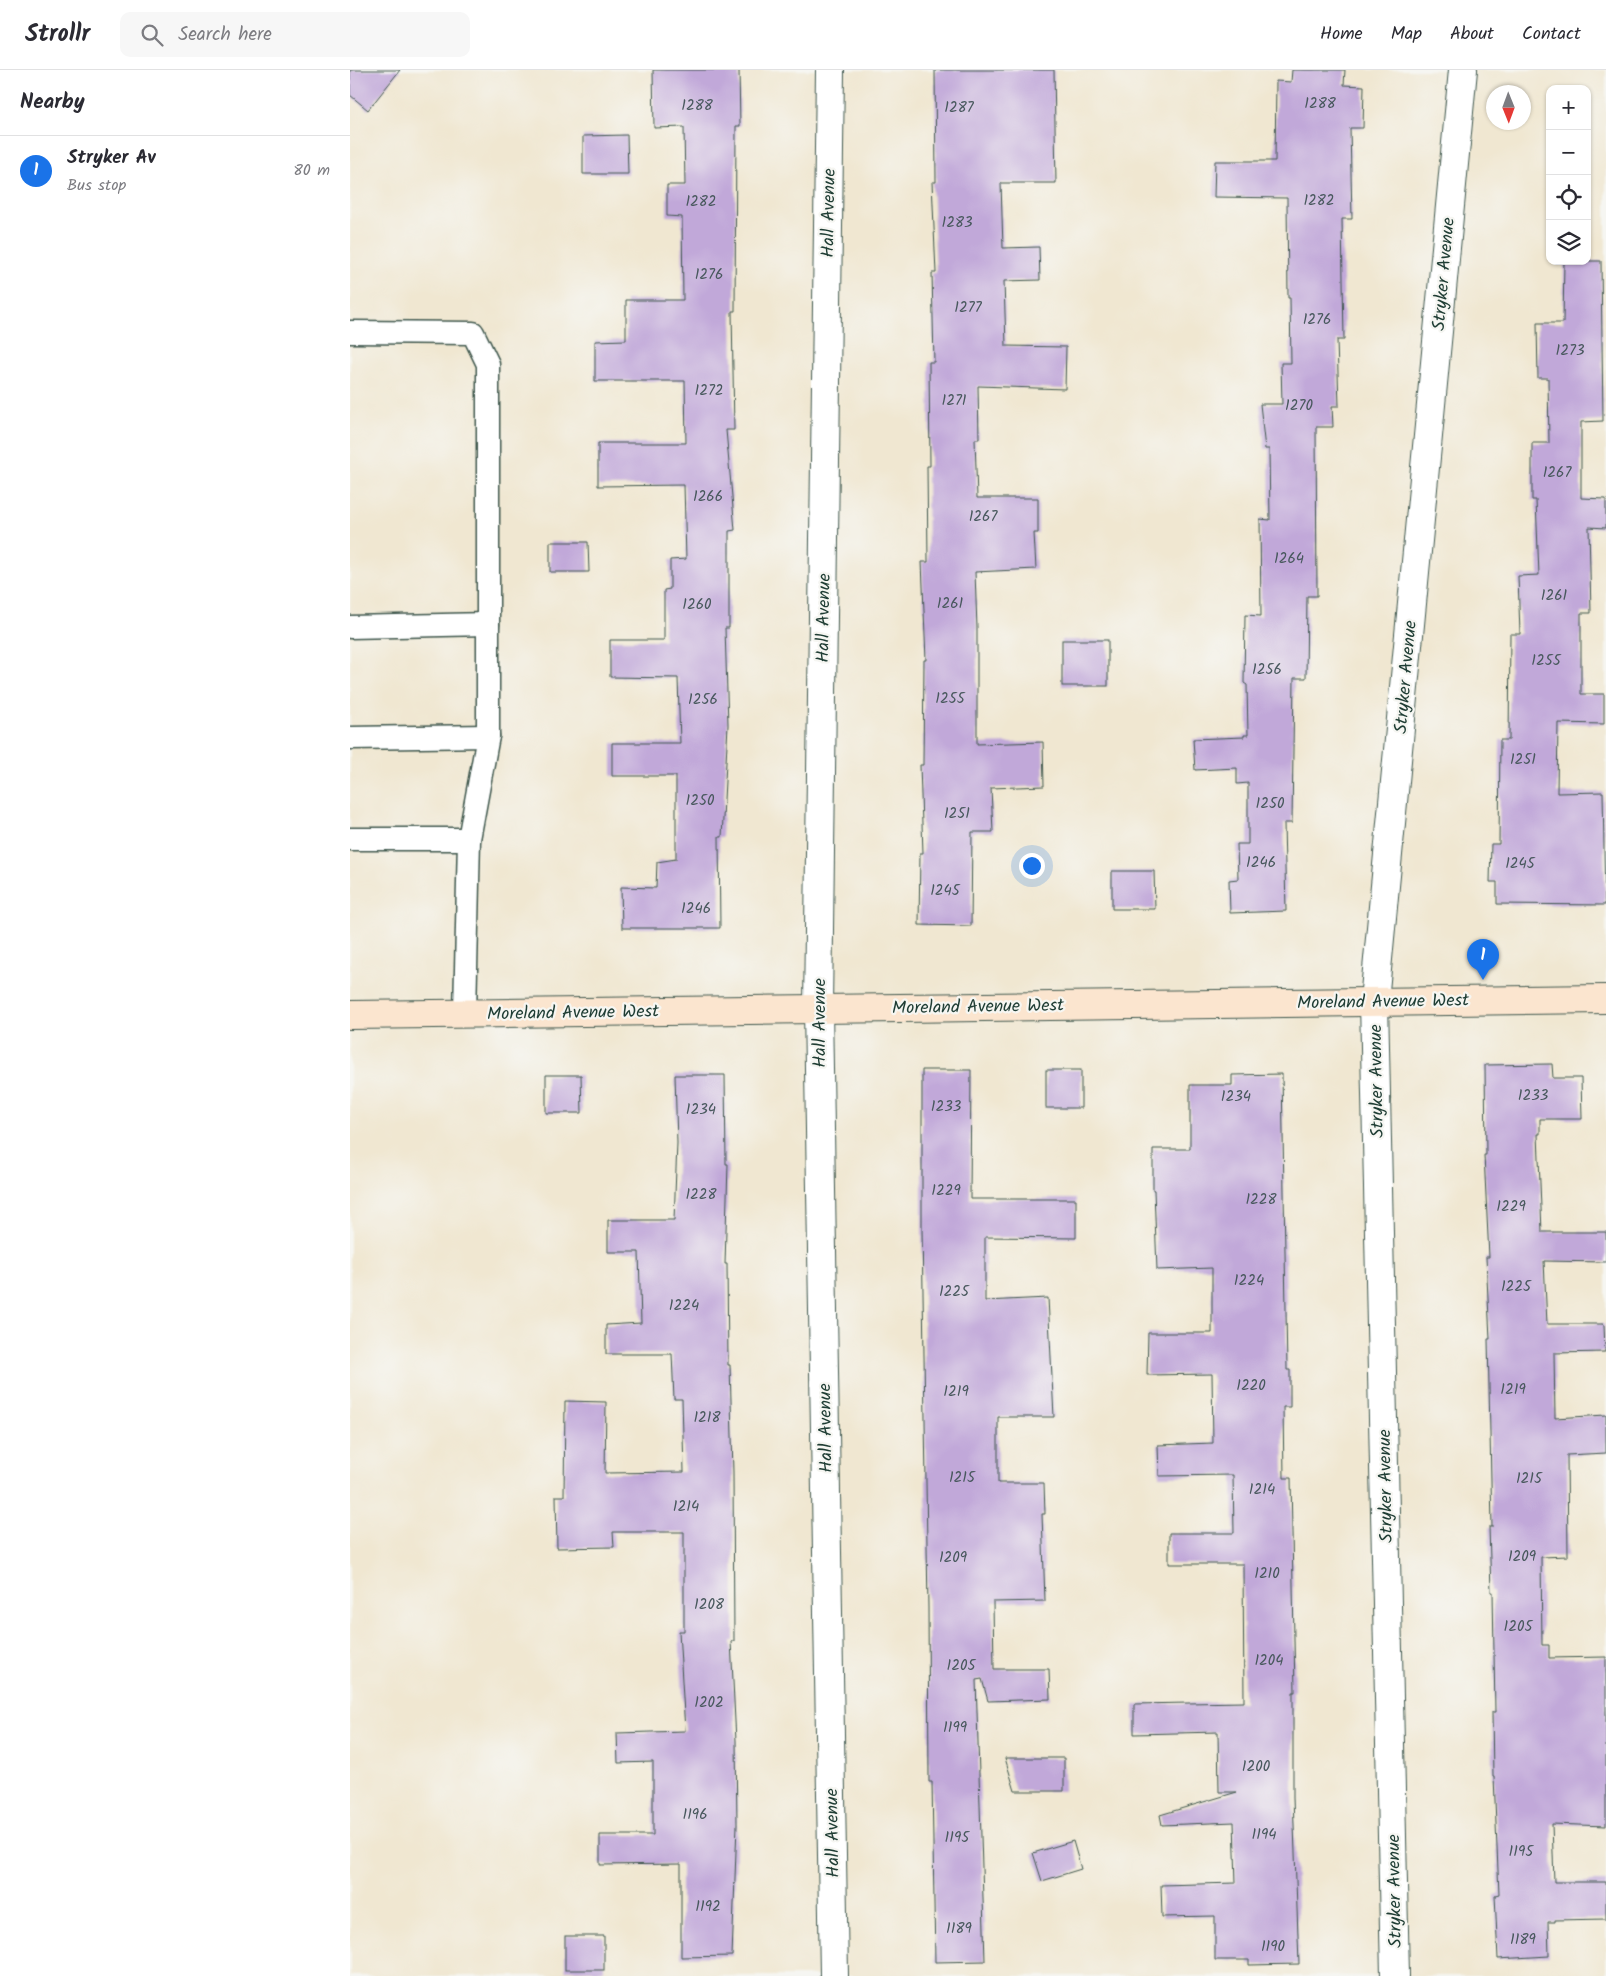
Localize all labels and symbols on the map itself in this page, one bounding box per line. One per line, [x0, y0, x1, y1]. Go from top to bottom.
north arrow [1486, 85, 1531, 130]
house number: 1288 [1304, 92, 1337, 116]
house number: 1288 [681, 94, 714, 118]
house number: 1287 [944, 96, 975, 120]
street label: Hall Avenue [814, 168, 845, 258]
house number: 1282 [1303, 189, 1335, 213]
house number: 1282 [685, 190, 717, 214]
house number: 1283 [941, 211, 973, 235]
street label: Stryker Avenue [1425, 216, 1464, 332]
house number: 1276 [695, 263, 723, 287]
house number: 1277 [954, 296, 983, 320]
house number: 1276 [1303, 308, 1331, 332]
house number: 1273 [1556, 339, 1585, 363]
house number: 1272 [694, 379, 724, 403]
house number: 1271 [941, 389, 967, 413]
house number: 1270 [1285, 394, 1313, 418]
house number: 1267 [1543, 461, 1572, 485]
house number: 1266 [693, 485, 723, 509]
house number: 1267 [969, 505, 998, 529]
house number: 1264 [1274, 547, 1304, 571]
street label: Hall Avenue [809, 573, 840, 663]
house number: 1261 [1541, 584, 1568, 608]
house number: 1261 [937, 592, 964, 616]
house number: 1260 [682, 593, 712, 617]
street label: Stryker Avenue [1387, 619, 1426, 735]
house number: 1255 [1531, 649, 1562, 673]
house number: 1256 [1252, 658, 1282, 682]
house number: 1255 [935, 687, 966, 711]
house number: 1256 [688, 688, 718, 712]
house number: 1251 [1510, 748, 1536, 772]
house number: 1250 [686, 789, 715, 813]
house number: 1250 [1256, 792, 1285, 816]
house number: 1251 [944, 802, 970, 826]
house number: 1246 [1246, 851, 1276, 875]
house number: 1245 [1505, 852, 1536, 876]
your location [1019, 853, 1045, 879]
house number: 1245 [930, 879, 961, 903]
house number: 1246 [681, 897, 711, 921]
pin: 1 [1467, 939, 1499, 980]
street label: Hall Avenue [806, 978, 835, 1068]
street label: Moreland Avenue West [1297, 986, 1470, 1018]
street label: Moreland Avenue West [892, 991, 1065, 1023]
street label: Moreland Avenue West [487, 997, 660, 1029]
street label: Stryker Avenue [1362, 1024, 1393, 1138]
house number: 1233 [1518, 1084, 1549, 1108]
house number: 1234 [1221, 1085, 1251, 1109]
house number: 1233 [931, 1095, 962, 1119]
house number: 1234 [686, 1098, 716, 1122]
house number: 1229 [931, 1179, 961, 1203]
house number: 1228 [685, 1183, 718, 1207]
house number: 1228 [1245, 1188, 1278, 1212]
house number: 1229 [1496, 1195, 1526, 1219]
house number: 1224 [1234, 1269, 1264, 1293]
house number: 1225 [1501, 1275, 1532, 1299]
house number: 1225 [939, 1280, 970, 1304]
house number: 1224 [669, 1294, 699, 1318]
house number: 1220 [1236, 1374, 1266, 1398]
house number: 1219 [1500, 1378, 1526, 1402]
house number: 1219 [943, 1380, 969, 1404]
street label: Hall Avenue [811, 1383, 842, 1473]
house number: 1218 [693, 1406, 722, 1430]
street label: Stryker Avenue [1371, 1429, 1402, 1543]
house number: 1215 [949, 1466, 976, 1490]
house number: 1215 [1516, 1467, 1543, 1491]
house number: 1214 [1249, 1478, 1275, 1502]
house number: 1214 [673, 1495, 699, 1519]
house number: 1209 [1508, 1545, 1537, 1569]
house number: 1209 [939, 1546, 968, 1570]
house number: 1210 [1254, 1562, 1280, 1586]
house number: 1208 [694, 1593, 725, 1617]
house number: 1205 [1504, 1615, 1533, 1639]
house number: 1204 [1254, 1649, 1284, 1673]
house number: 1205 [947, 1654, 976, 1678]
house number: 1202 [694, 1691, 724, 1715]
house number: 1199 [943, 1716, 968, 1740]
house number: 1200 [1242, 1755, 1271, 1779]
street label: Hall Avenue [818, 1788, 849, 1878]
house number: 1196 [682, 1803, 708, 1827]
house number: 1194 [1251, 1823, 1277, 1847]
house number: 1195 [945, 1826, 970, 1850]
street label: Stryker Avenue [1380, 1834, 1411, 1948]
house number: 1195 [1509, 1840, 1534, 1864]
house number: 1192 [695, 1895, 721, 1919]
house number: 1189 [946, 1917, 973, 1941]
house number: 1189 [1510, 1928, 1537, 1952]
house number: 1190 [1261, 1935, 1286, 1959]

